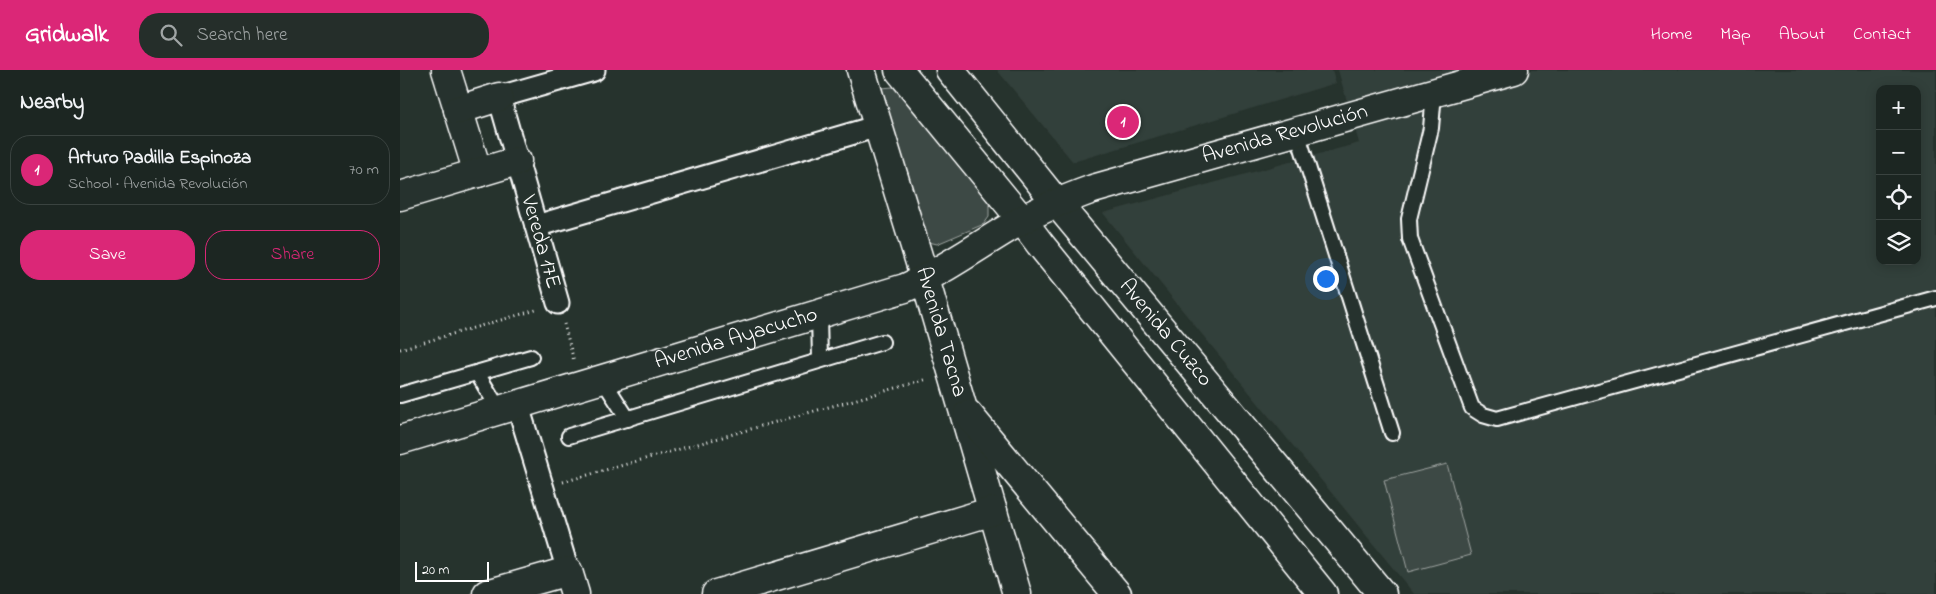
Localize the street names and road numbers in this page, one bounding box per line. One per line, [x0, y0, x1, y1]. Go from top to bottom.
street label: Avenida Revolución [1199, 96, 1372, 173]
street label: Vereda 17E [511, 190, 569, 293]
street label: Avenida Tacna [906, 263, 975, 401]
street label: Avenida Cuzco [1111, 272, 1220, 394]
street label: Avenida Ayacucho [651, 299, 822, 378]

